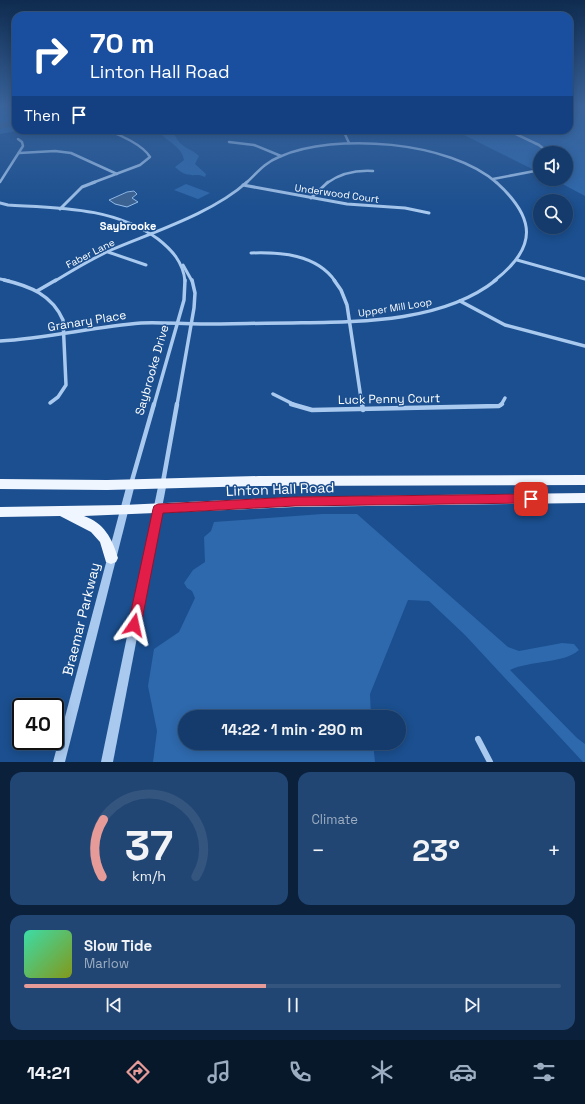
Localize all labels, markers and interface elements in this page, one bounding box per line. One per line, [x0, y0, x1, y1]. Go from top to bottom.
text: 70 m [90, 25, 155, 61]
icon: right [24, 28, 76, 80]
text: Linton Hall Road [90, 60, 230, 83]
icon: arrive [68, 104, 90, 126]
text: Then [24, 106, 60, 125]
map controls [533, 146, 573, 234]
button: sound [533, 146, 573, 186]
street label: Underwood Court [294, 181, 380, 206]
button: search [533, 194, 573, 234]
district label: Saybrooke [100, 219, 156, 233]
street label: Faber Lane [64, 236, 117, 271]
street label: Upper Mill Loop [357, 295, 433, 320]
street label: Granary Place [46, 307, 128, 335]
street label: Saybrooke Drive [131, 323, 173, 417]
street label: Luck Penny Court [338, 390, 440, 408]
street label: Linton Hall Road [225, 478, 335, 500]
pin [514, 482, 548, 516]
icon: arrive [520, 488, 542, 510]
street label: Braemar Parkway [58, 561, 104, 677]
position arrow [113, 604, 155, 646]
speed limit sign: 40 [12, 698, 64, 750]
text: 14:22 · 1 min · 290 m [221, 720, 363, 739]
text: Climate [312, 811, 358, 828]
text: 37 [125, 818, 173, 871]
text: 23° [412, 831, 460, 870]
text: − [312, 836, 325, 864]
text: + [547, 836, 561, 864]
text: km/h [132, 866, 166, 884]
text: Slow Tide [84, 936, 152, 955]
text: Marlow [84, 955, 129, 972]
icon: previous [103, 994, 125, 1016]
icon: pause [282, 994, 304, 1016]
icon: next [461, 994, 483, 1016]
icon: directions [124, 1058, 152, 1086]
icon: music [205, 1058, 233, 1086]
icon: phone [286, 1058, 314, 1086]
icon: climate [368, 1058, 396, 1086]
icon: car [449, 1058, 477, 1086]
icon: filters [530, 1058, 558, 1086]
text: 14:21 [27, 1061, 70, 1084]

